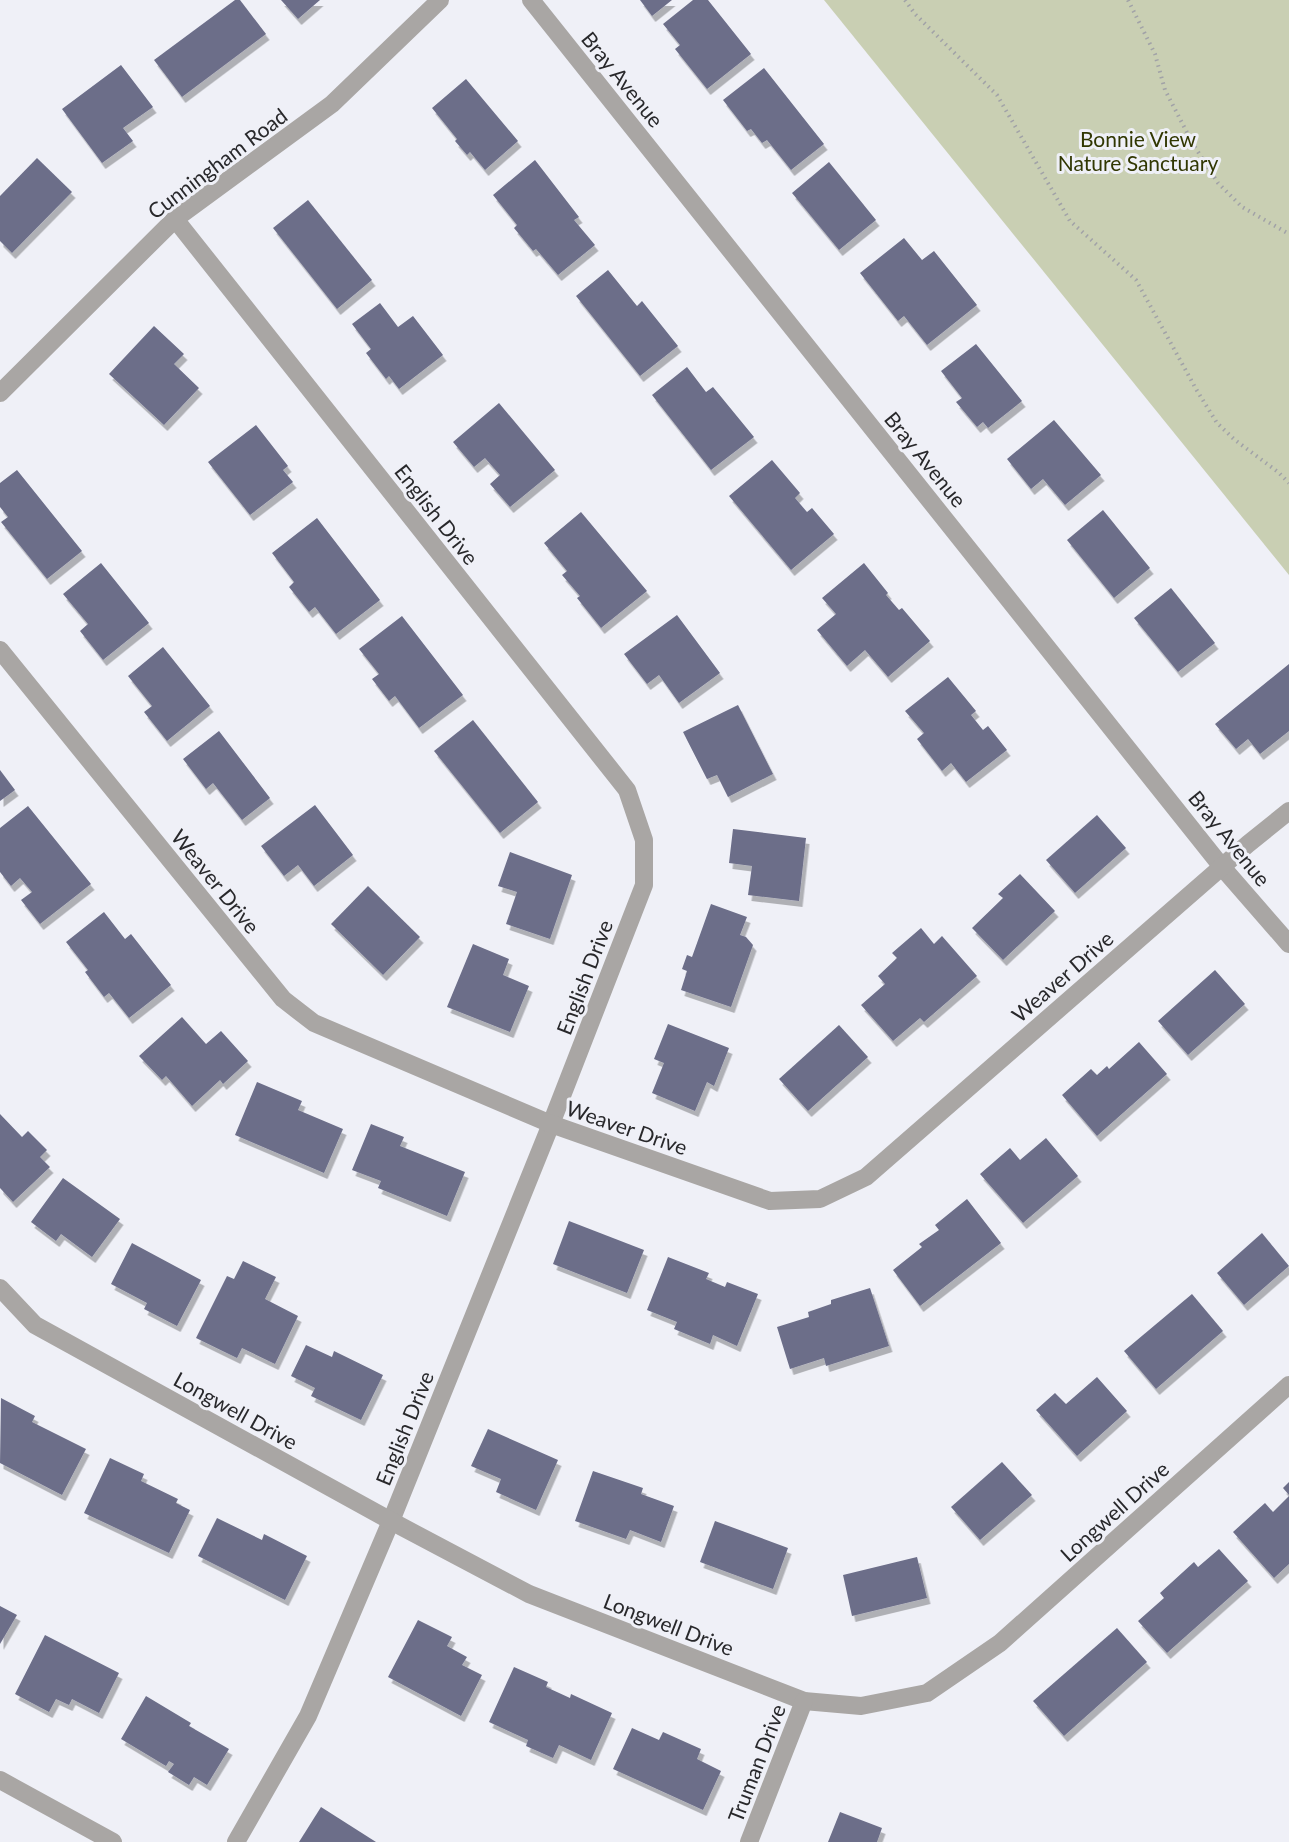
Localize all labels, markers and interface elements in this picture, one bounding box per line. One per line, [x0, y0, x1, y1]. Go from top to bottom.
street label: Bray Avenue [577, 26, 669, 132]
street label: Cunningham Road [142, 102, 292, 224]
park label: Bonnie View Nature Sanctuary [1058, 126, 1218, 175]
street label: Bray Avenue [880, 406, 972, 512]
street label: English Drive [390, 459, 484, 569]
street label: Bray Avenue [1184, 785, 1276, 891]
street label: Weaver Drive [167, 824, 265, 938]
street label: English Drive [551, 916, 617, 1038]
street label: Weaver Drive [1006, 925, 1118, 1027]
street label: Weaver Drive [563, 1095, 691, 1159]
street label: Longwell Drive [170, 1366, 302, 1454]
street label: English Drive [370, 1367, 438, 1489]
street label: Longwell Drive [1055, 1456, 1173, 1566]
street label: Longwell Drive [600, 1588, 738, 1660]
street label: Truman Drive [722, 1700, 790, 1826]

